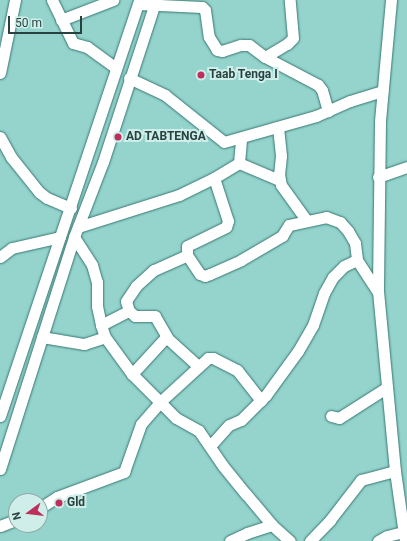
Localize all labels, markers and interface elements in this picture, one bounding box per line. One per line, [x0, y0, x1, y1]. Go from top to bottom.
scale bar [10, 8, 84, 34]
text: 50 m [15, 16, 42, 30]
place label: Taab Tenga I [209, 68, 278, 82]
marker: Taab Tenga I [196, 70, 206, 80]
place label: AD TABTENGA [126, 130, 206, 144]
marker: AD TABTENGA [113, 132, 123, 142]
north arrow [8, 493, 48, 533]
place label: Gld [67, 496, 85, 510]
marker: Gld [54, 498, 64, 508]
text: N [10, 511, 24, 521]

